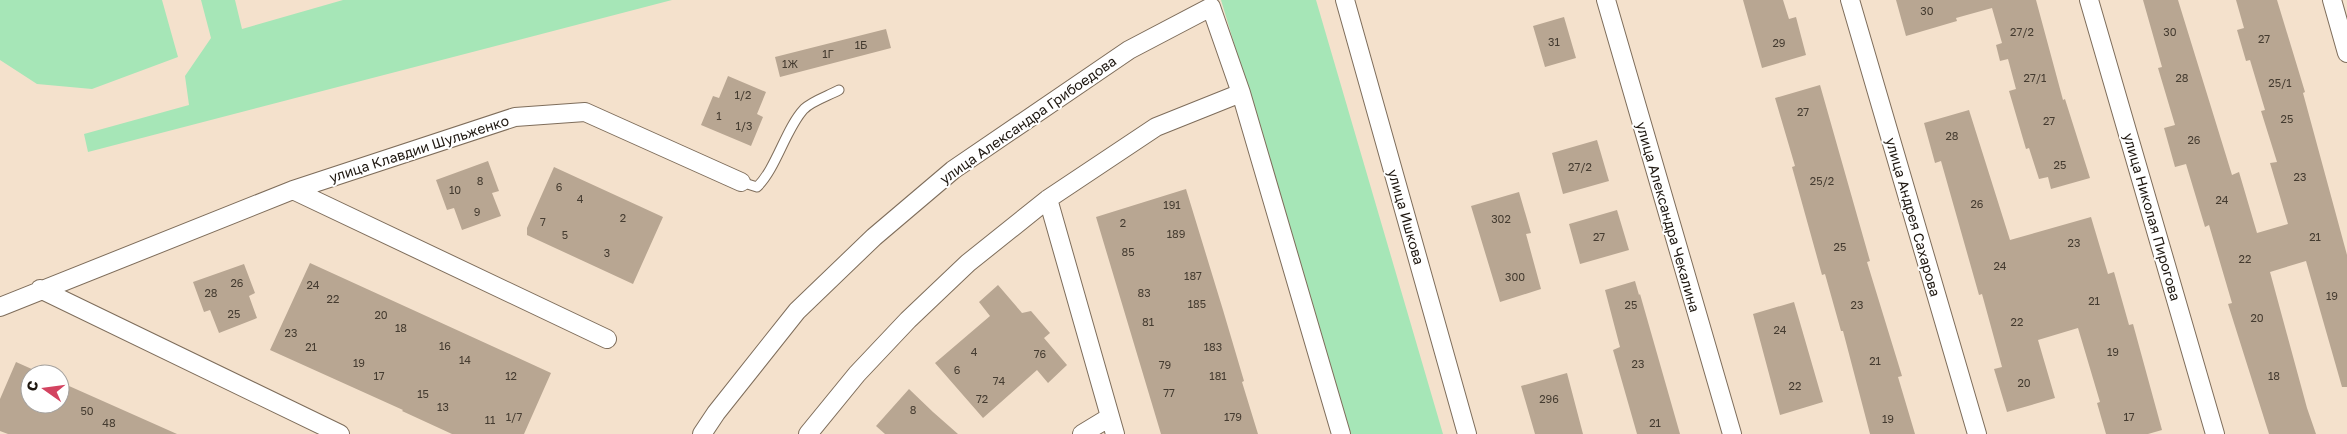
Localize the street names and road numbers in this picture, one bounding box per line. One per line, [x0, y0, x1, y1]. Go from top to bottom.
street label: улица Александра Грибоедова [936, 52, 1119, 187]
street label: улица Клавдии Шульженко [327, 111, 511, 186]
street label: улица Александра Чекалина [1633, 120, 1704, 314]
street label: улица Николая Пирогова [2120, 131, 2185, 303]
street label: улица Андрея Сахарова [1883, 135, 1944, 298]
street label: улица Ишкова [1385, 167, 1428, 267]

